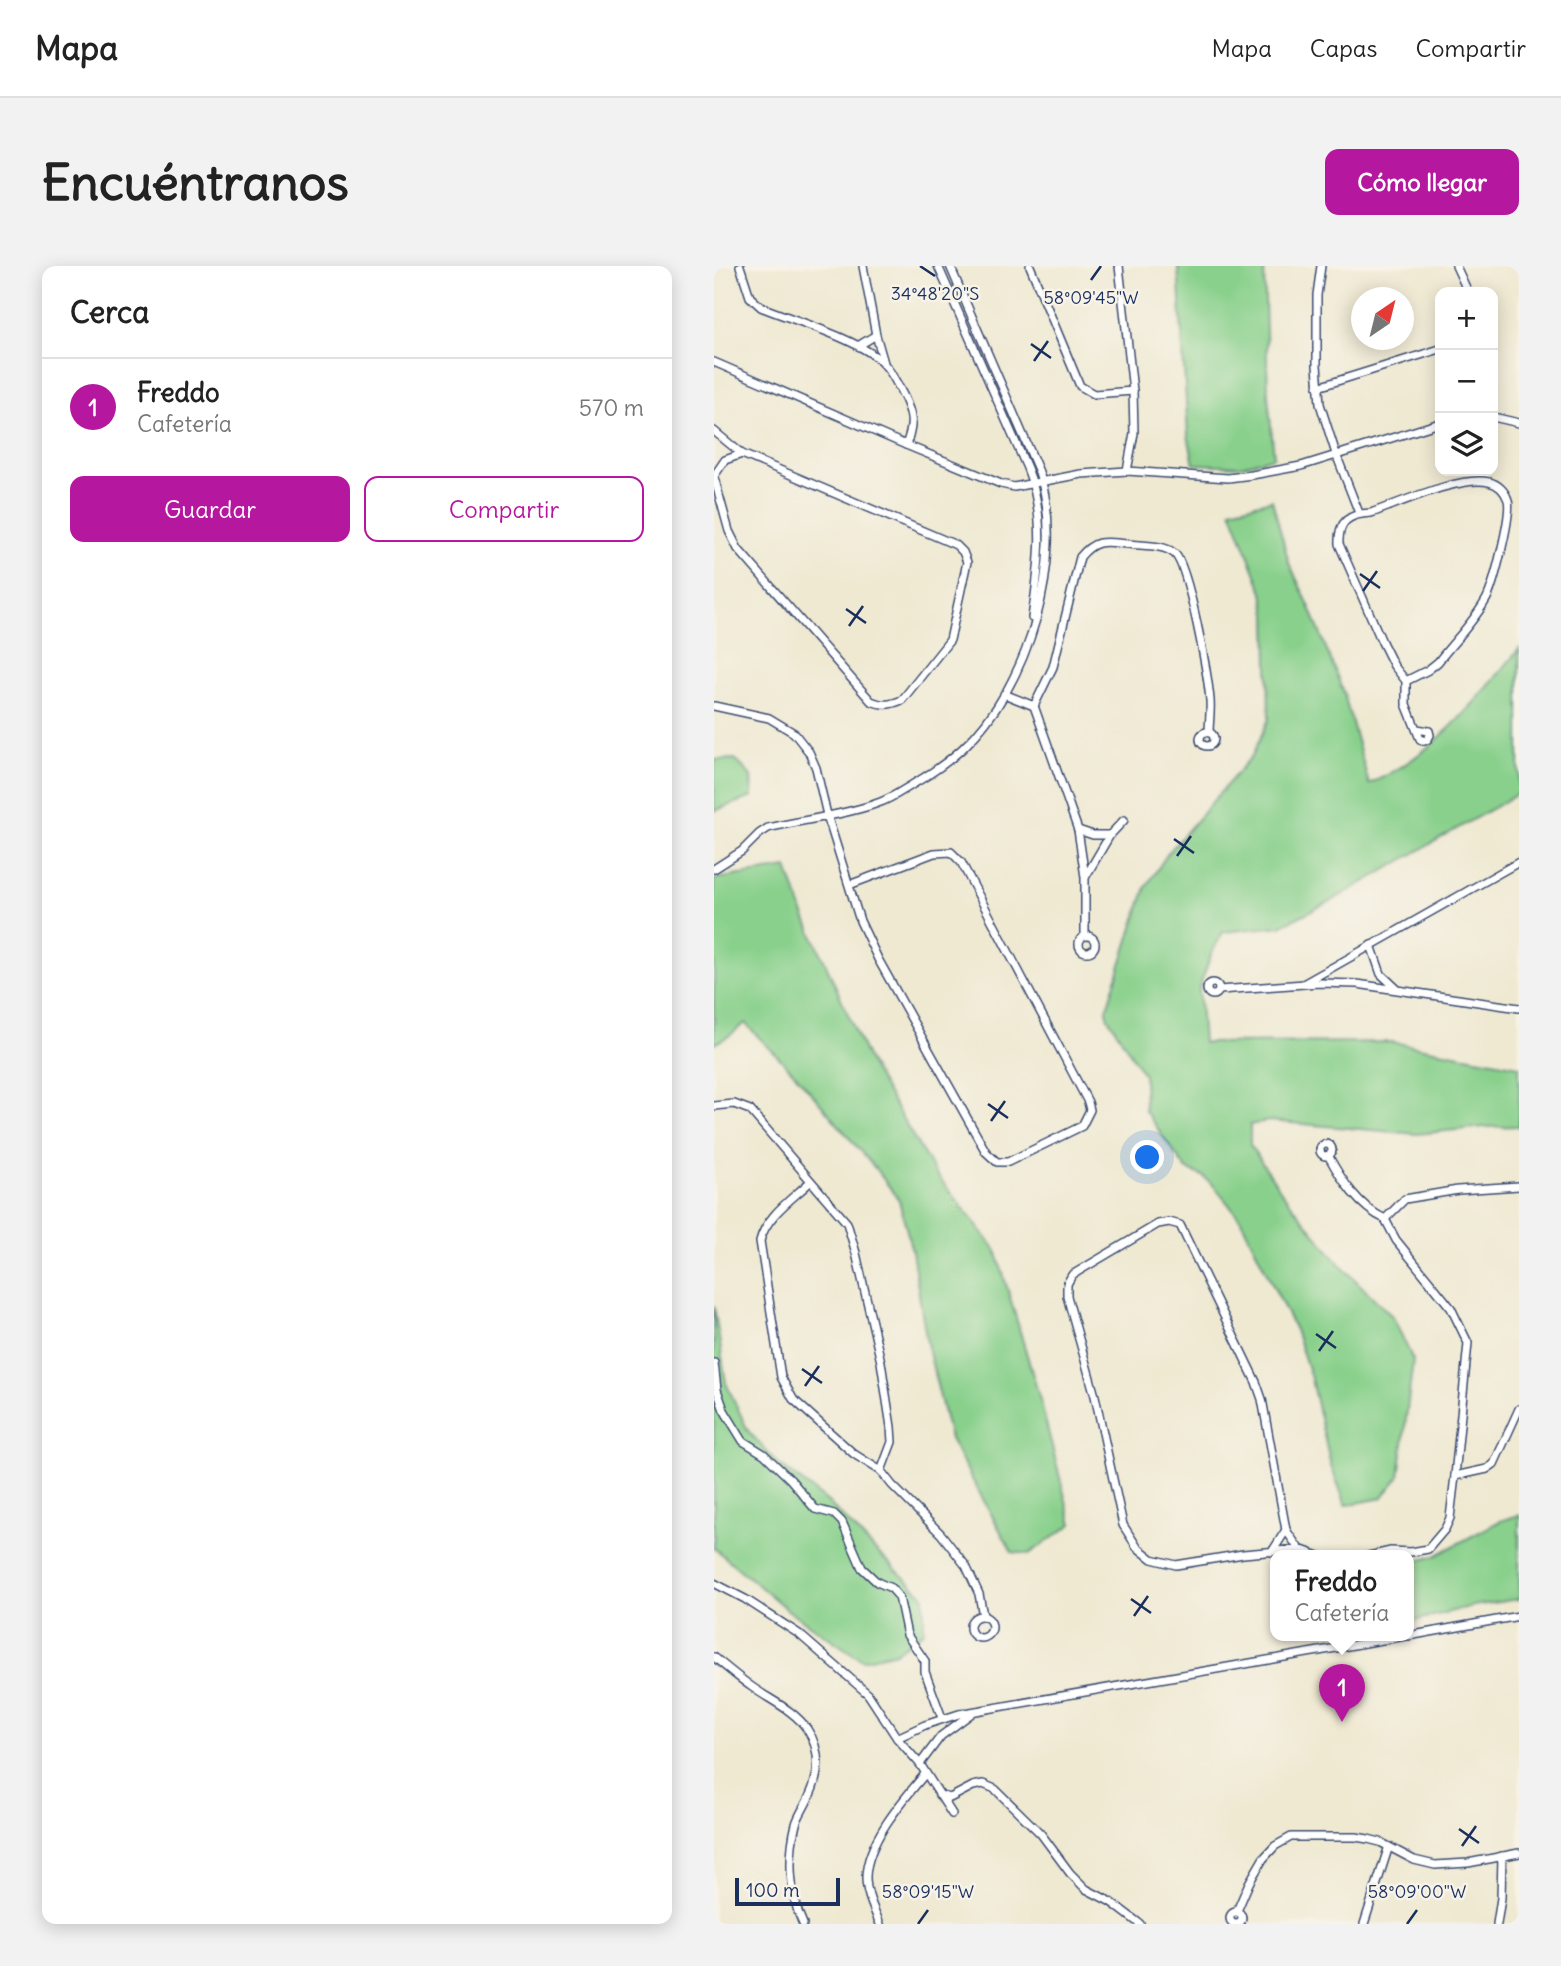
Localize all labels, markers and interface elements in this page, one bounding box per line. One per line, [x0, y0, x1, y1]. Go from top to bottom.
text: Mapa [35, 27, 118, 69]
text: Mapa [1211, 33, 1272, 63]
text: Capas [1310, 33, 1377, 63]
text: Compartir [1415, 33, 1526, 63]
button: Cómo llegar [1325, 149, 1519, 215]
text: Encuéntranos [42, 152, 349, 213]
text: 34°48'20"S [891, 282, 979, 305]
text: 58°09'45"W [1043, 286, 1139, 309]
north arrow [1351, 287, 1414, 350]
map controls [1435, 287, 1498, 476]
button: + [1435, 287, 1498, 350]
text: Cerca [70, 293, 149, 331]
button: − [1435, 350, 1498, 413]
text: Freddo [137, 376, 220, 409]
text: 1 [88, 393, 98, 422]
text: 570 m [579, 393, 644, 422]
text: Cafetería [137, 409, 232, 438]
button: layers [1435, 413, 1498, 476]
button: Guardar [70, 476, 350, 542]
button: Compartir [364, 476, 644, 542]
your location [1130, 1140, 1164, 1174]
popup [1270, 1550, 1414, 1641]
text: Freddo [1295, 1565, 1377, 1598]
text: Cafetería [1295, 1598, 1390, 1627]
pin: 1 [1319, 1664, 1365, 1722]
scale bar [735, 1875, 840, 1907]
text: 100 m [746, 1878, 800, 1902]
text: 58°09'15"W [882, 1880, 974, 1903]
text: 58°09'00"W [1368, 1880, 1466, 1903]

